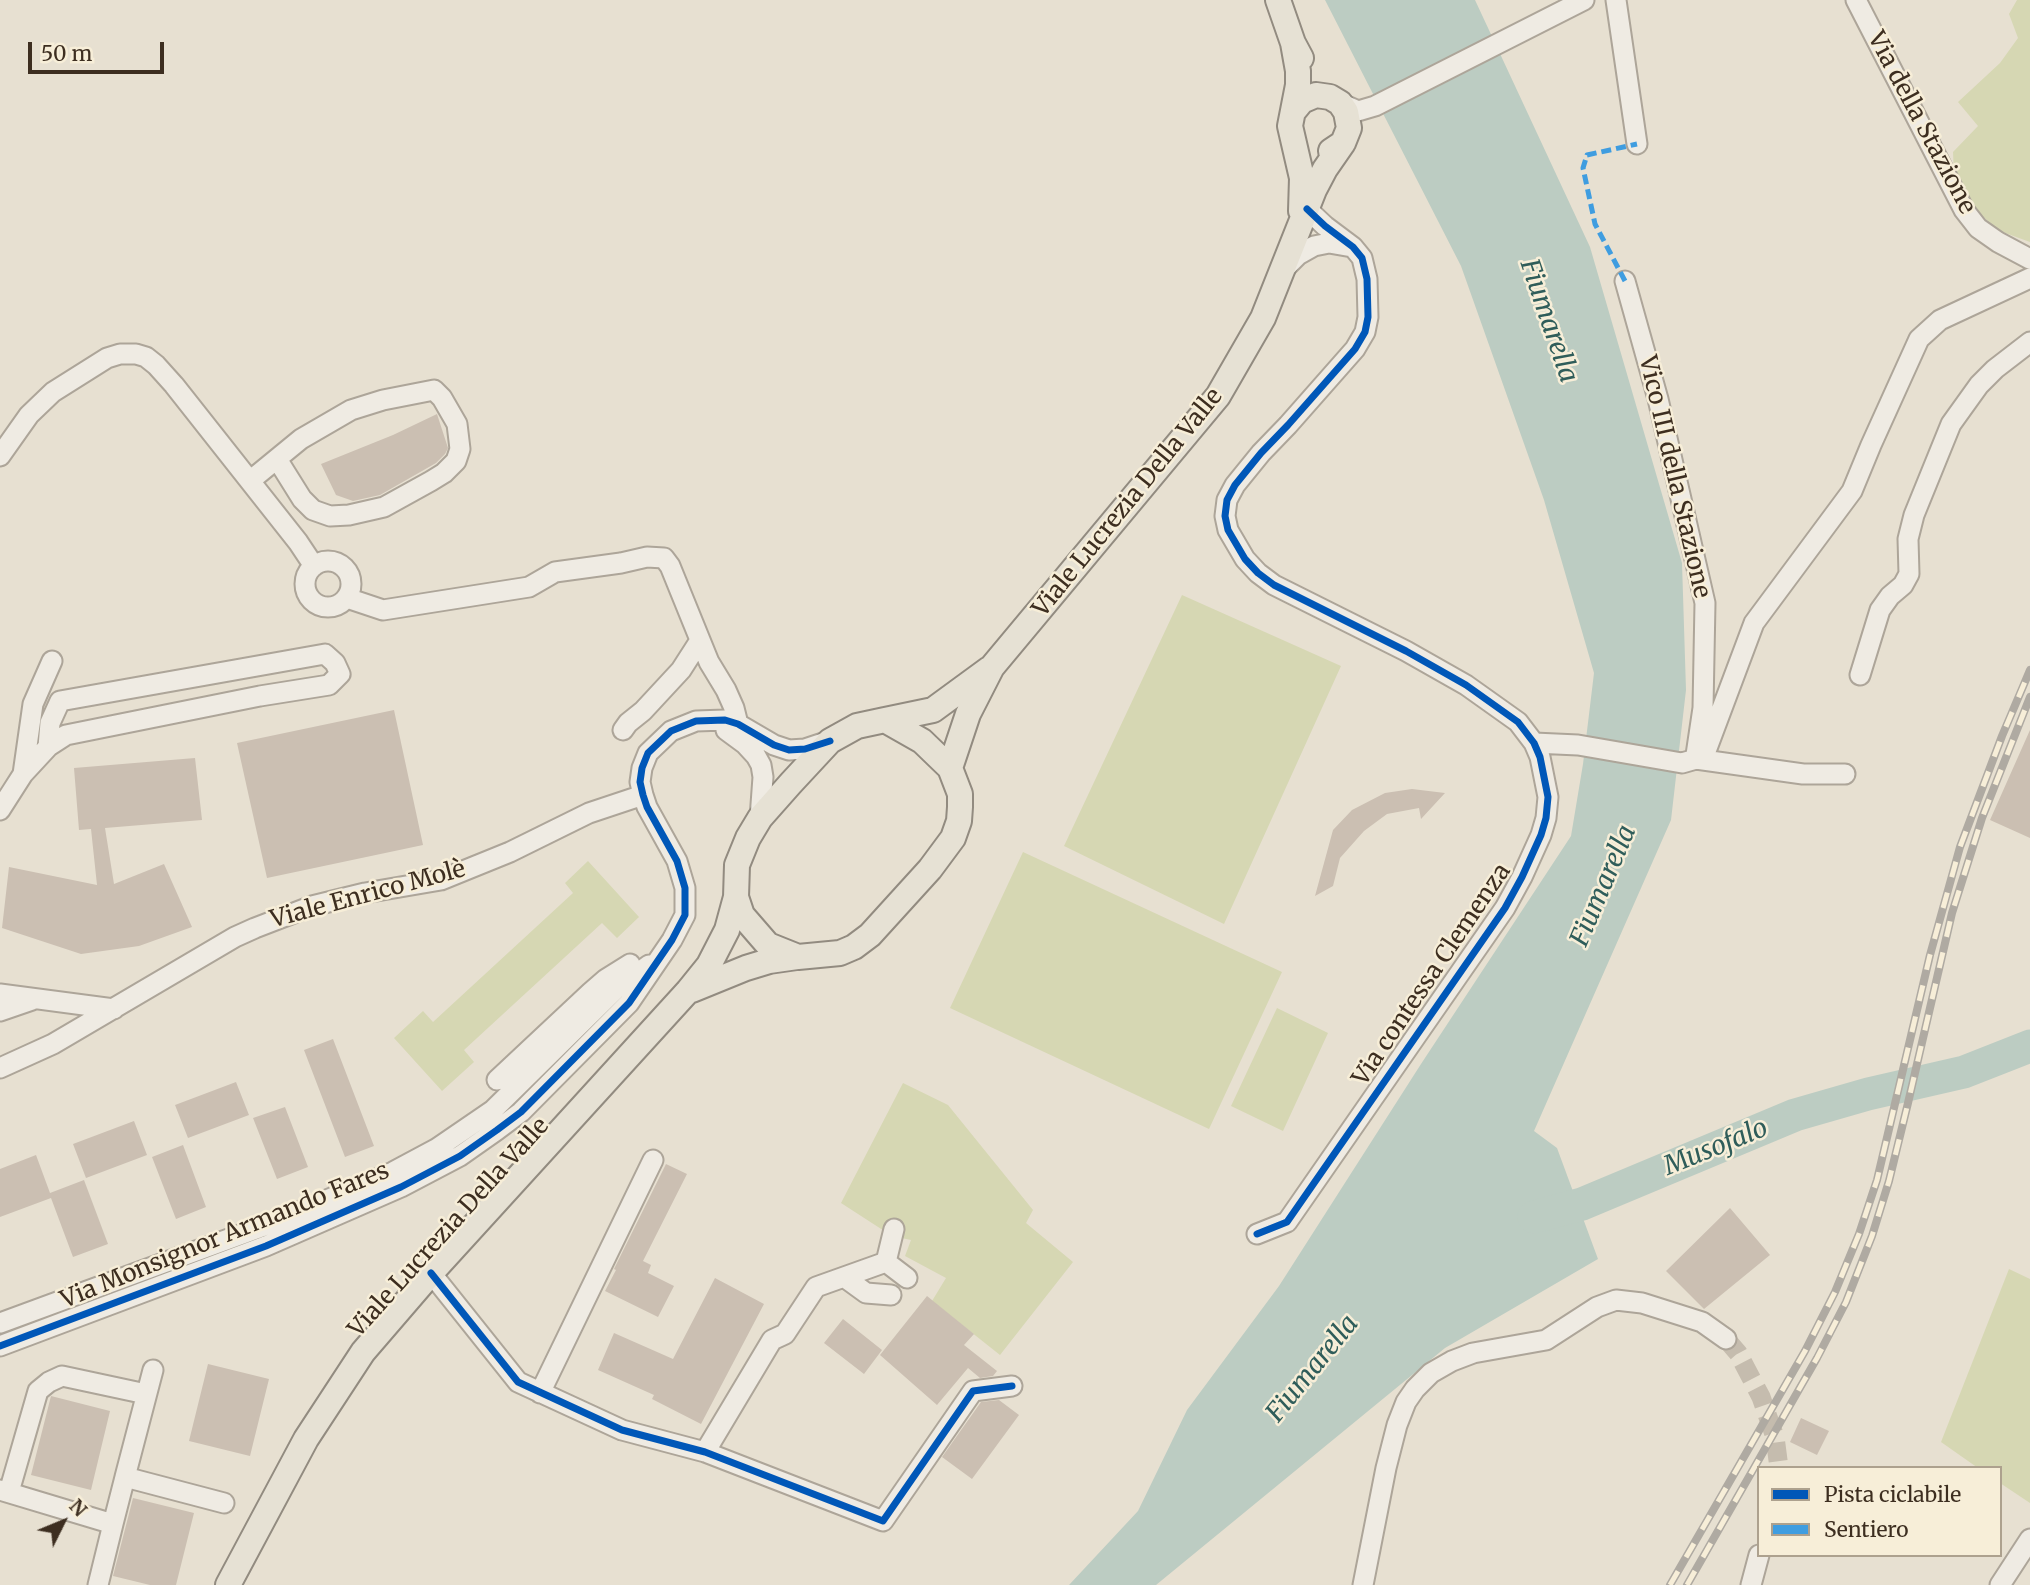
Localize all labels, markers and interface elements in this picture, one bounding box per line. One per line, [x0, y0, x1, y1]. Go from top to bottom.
street label: Via della Stazione [1861, 27, 1981, 219]
scale bar [32, 28, 168, 72]
text: 50 m [41, 40, 92, 67]
water label: Fiumarella [1512, 255, 1584, 387]
street label: Vico III della Stazione [1632, 353, 1716, 601]
street label: Viale Lucrezia Della Valle [1027, 383, 1229, 623]
water label: Fiumarella [1565, 821, 1643, 951]
street label: Viale Enrico Molè [267, 855, 469, 935]
street label: Via contessa Clemenza [1347, 858, 1517, 1092]
street label: Viale Lucrezia Della Valle [343, 1112, 555, 1344]
water label: Musofalo [1659, 1113, 1773, 1183]
street label: Via Monsignor Armando Fares [57, 1157, 393, 1315]
water label: Fiumarella [1260, 1309, 1366, 1429]
legend [1757, 1466, 2002, 1557]
text: Pista ciclabile [1824, 1481, 1961, 1508]
north arrow [28, 1487, 98, 1557]
text: N [64, 1494, 92, 1521]
text: Sentiero [1824, 1516, 1908, 1543]

